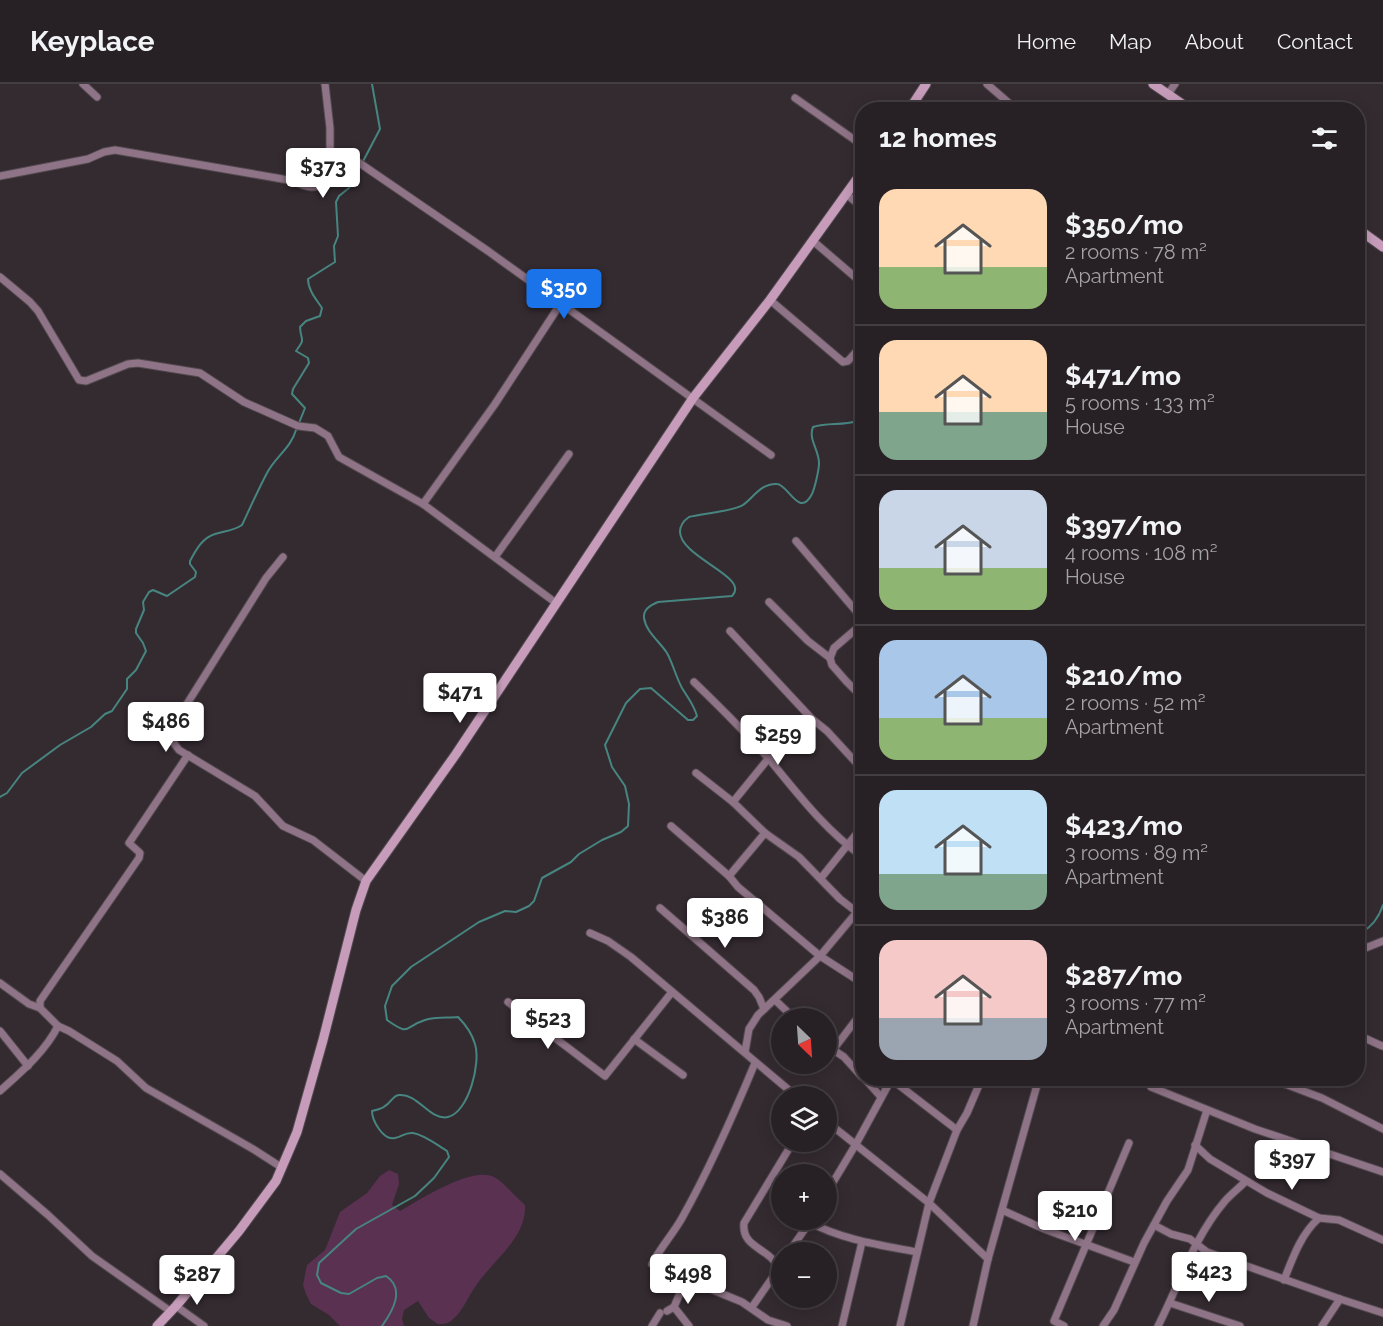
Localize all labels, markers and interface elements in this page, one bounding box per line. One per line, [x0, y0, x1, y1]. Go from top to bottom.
text: Keyplace [30, 25, 155, 58]
text: Home [1017, 29, 1076, 54]
text: Map [1109, 29, 1152, 54]
text: About [1185, 29, 1244, 54]
text: Contact [1277, 29, 1353, 54]
icon: filters [1308, 122, 1341, 155]
text: 12 homes [879, 123, 997, 153]
pin: $373 [287, 148, 359, 199]
text: $373 [300, 155, 346, 179]
text: $350/mo [1065, 210, 1183, 240]
icon: home [927, 213, 999, 285]
text: 2 rooms · 78 m² [1065, 240, 1207, 264]
text: Apartment [1065, 264, 1164, 288]
pin: $350 [528, 269, 600, 320]
text: $350 [540, 276, 588, 300]
text: $471/mo [1065, 361, 1181, 391]
icon: home [927, 364, 999, 436]
text: 5 rooms · 133 m² [1065, 391, 1215, 415]
text: House [1065, 415, 1125, 439]
text: $397/mo [1065, 511, 1182, 541]
icon: home [927, 514, 999, 586]
text: 4 rooms · 108 m² [1065, 541, 1217, 565]
text: House [1065, 565, 1125, 589]
text: $210/mo [1065, 661, 1182, 691]
icon: home [927, 664, 999, 736]
pin: $471 [424, 673, 496, 724]
text: $471 [437, 680, 483, 704]
text: 2 rooms · 52 m² [1065, 691, 1206, 715]
pin: $486 [130, 702, 202, 753]
text: $486 [142, 709, 190, 733]
pin: $259 [742, 715, 814, 766]
text: Apartment [1065, 715, 1164, 739]
text: $259 [755, 722, 801, 746]
text: $423/mo [1065, 811, 1183, 841]
icon: home [927, 814, 999, 886]
text: 3 rooms · 89 m² [1065, 841, 1208, 865]
text: Apartment [1065, 865, 1164, 889]
pin: $386 [689, 898, 761, 949]
text: $386 [701, 905, 749, 929]
text: $287/mo [1065, 961, 1182, 991]
icon: home [927, 964, 999, 1036]
text: 3 rooms · 77 m² [1065, 991, 1206, 1015]
pin: $523 [512, 999, 584, 1050]
text: $523 [525, 1006, 571, 1030]
north arrow [771, 1008, 837, 1074]
map controls [771, 1008, 837, 1308]
text: Apartment [1065, 1015, 1164, 1039]
button: layers [771, 1086, 837, 1152]
pin: $397 [1256, 1140, 1328, 1191]
text: $397 [1269, 1147, 1315, 1171]
button: + [771, 1164, 837, 1230]
pin: $210 [1039, 1191, 1111, 1242]
text: $210 [1052, 1198, 1098, 1222]
button: − [771, 1242, 837, 1308]
pin: $423 [1173, 1252, 1245, 1303]
pin: $498 [652, 1254, 724, 1305]
pin: $287 [161, 1255, 233, 1306]
text: $423 [1186, 1259, 1232, 1283]
text: $498 [664, 1261, 712, 1285]
text: $287 [173, 1262, 221, 1286]

